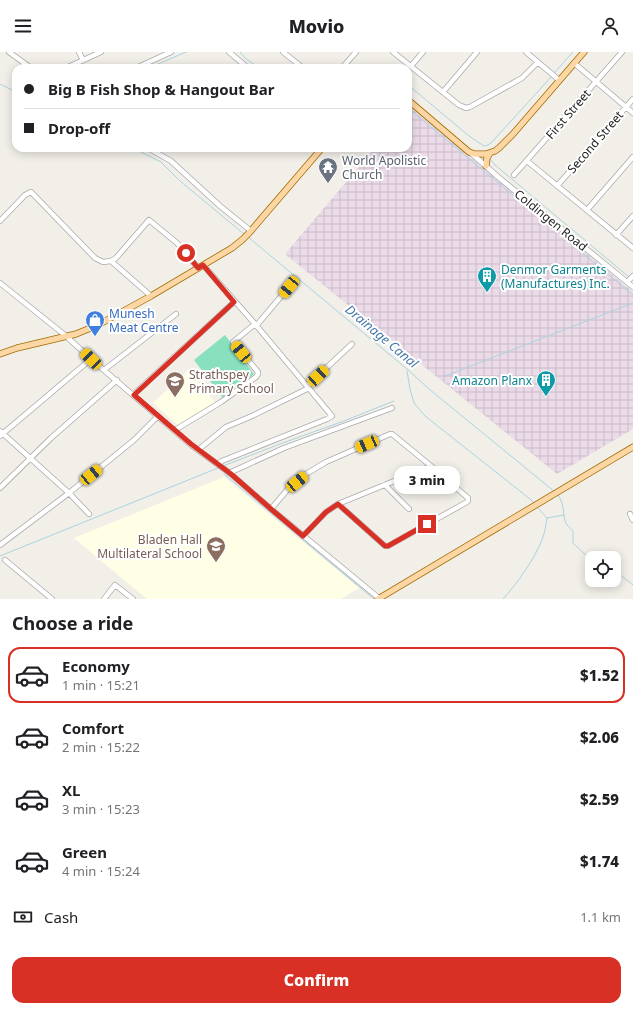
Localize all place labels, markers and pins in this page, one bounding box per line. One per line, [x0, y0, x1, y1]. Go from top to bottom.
place label: World Apolistic Church [342, 152, 426, 183]
temple icon: World Apolistic Church [317, 156, 339, 184]
place label: Denmor Garments (Manufactures) Inc. [501, 261, 610, 292]
building icon: Denmor Garments (Manufactures) Inc. [476, 265, 498, 293]
place label: Munesh Meat Centre [109, 305, 179, 336]
shop icon: Munesh Meat Centre [84, 309, 106, 337]
place label: Strathspey Primary School [189, 366, 274, 397]
building icon: Amazon Planx [535, 369, 557, 397]
school or university icon: Strathspey Primary School [164, 370, 186, 398]
place label: Amazon Planx [452, 372, 533, 389]
place label: Bladen Hall Multilateral School [97, 531, 202, 562]
school or university icon: Bladen Hall Multilateral School [205, 535, 227, 563]

